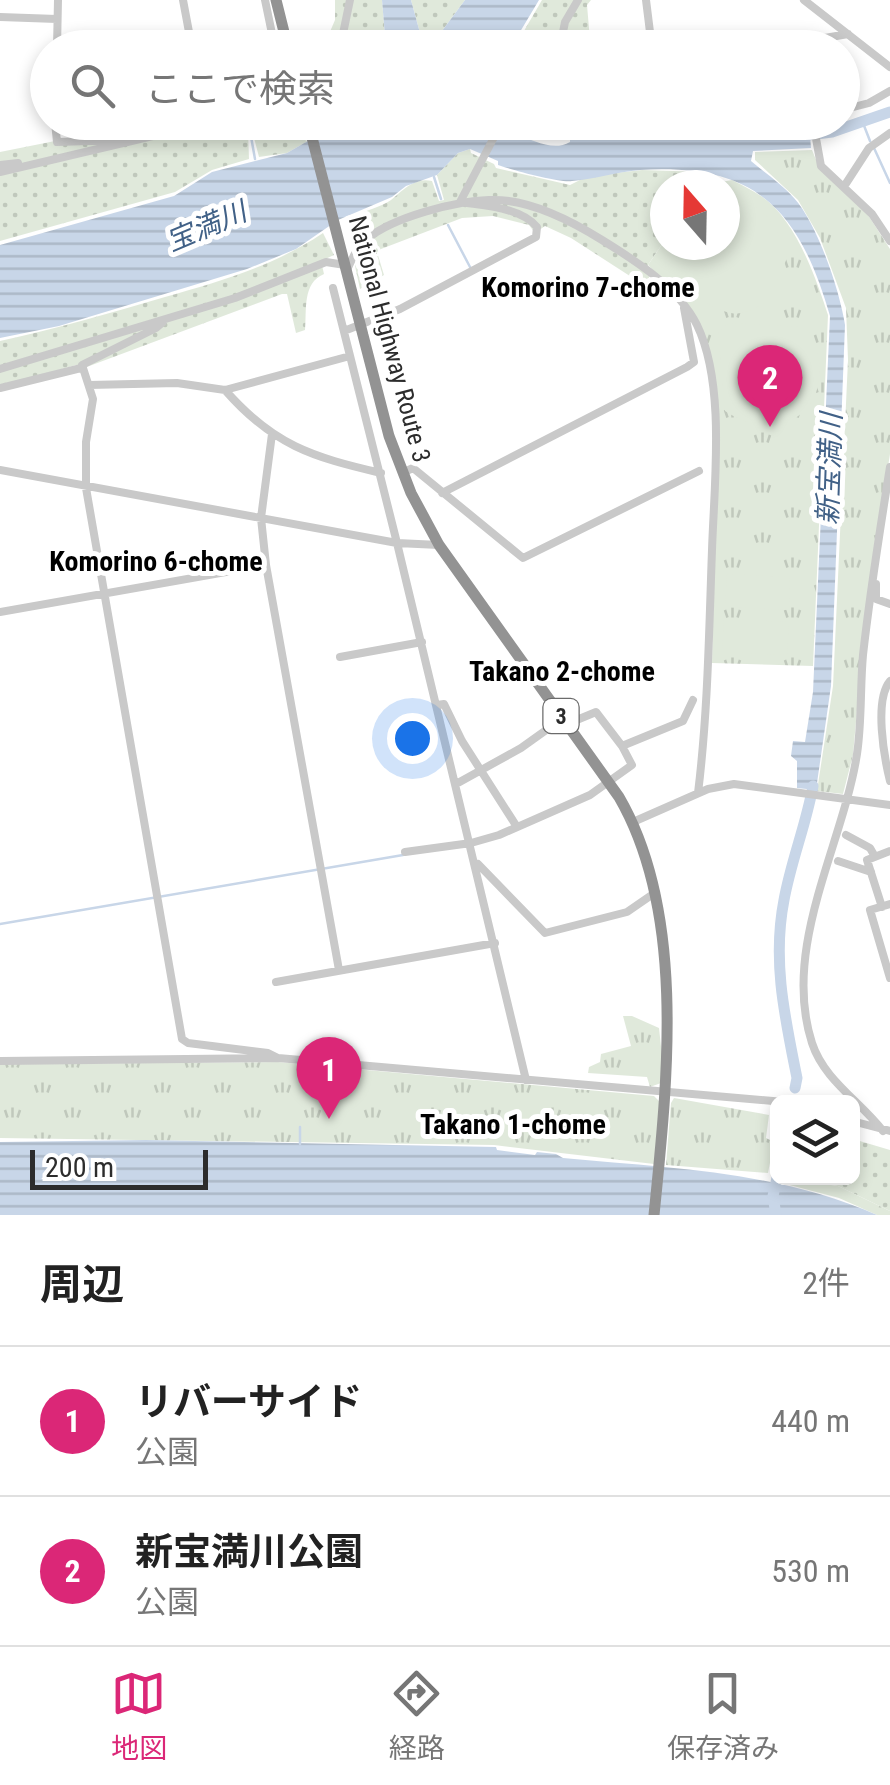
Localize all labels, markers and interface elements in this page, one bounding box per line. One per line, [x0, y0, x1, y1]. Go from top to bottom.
search box [30, 30, 860, 140]
icon: search [65, 58, 120, 113]
text: ここで検索 [145, 67, 335, 111]
north arrow [650, 170, 740, 260]
water label: 宝満川 [161, 194, 254, 258]
street label: National Highway Route 3 [343, 213, 436, 465]
district label: Komorino 7-chome [481, 271, 695, 304]
pin: 2 [738, 344, 802, 427]
water label: 新宝満川 [811, 409, 848, 526]
district label: Komorino 6-chome [49, 545, 263, 578]
district label: Takano 2-chome [469, 655, 655, 688]
road number: 3 [544, 699, 578, 733]
your location [387, 713, 438, 764]
pin: 1 [296, 1036, 362, 1119]
map controls [770, 1095, 860, 1185]
button: layers [770, 1095, 860, 1185]
district label: Takano 1-chome [420, 1108, 606, 1141]
scale bar [30, 1145, 208, 1190]
text: 200 m [45, 1151, 114, 1184]
text: 周辺 [40, 1260, 124, 1309]
text: 2件 [802, 1264, 850, 1302]
text: リバーサイド [135, 1380, 362, 1424]
text: 1 [64, 1402, 81, 1440]
text: 440 m [771, 1402, 850, 1440]
text: 公園 [135, 1433, 199, 1471]
text: 新宝満川公園 [135, 1530, 363, 1574]
text: 2 [64, 1552, 81, 1590]
text: 530 m [771, 1552, 850, 1590]
text: 公園 [135, 1583, 199, 1621]
tab: 地図 [111, 1666, 167, 1766]
tab: 経路 [389, 1666, 445, 1766]
tab: 保存済み [667, 1666, 779, 1766]

